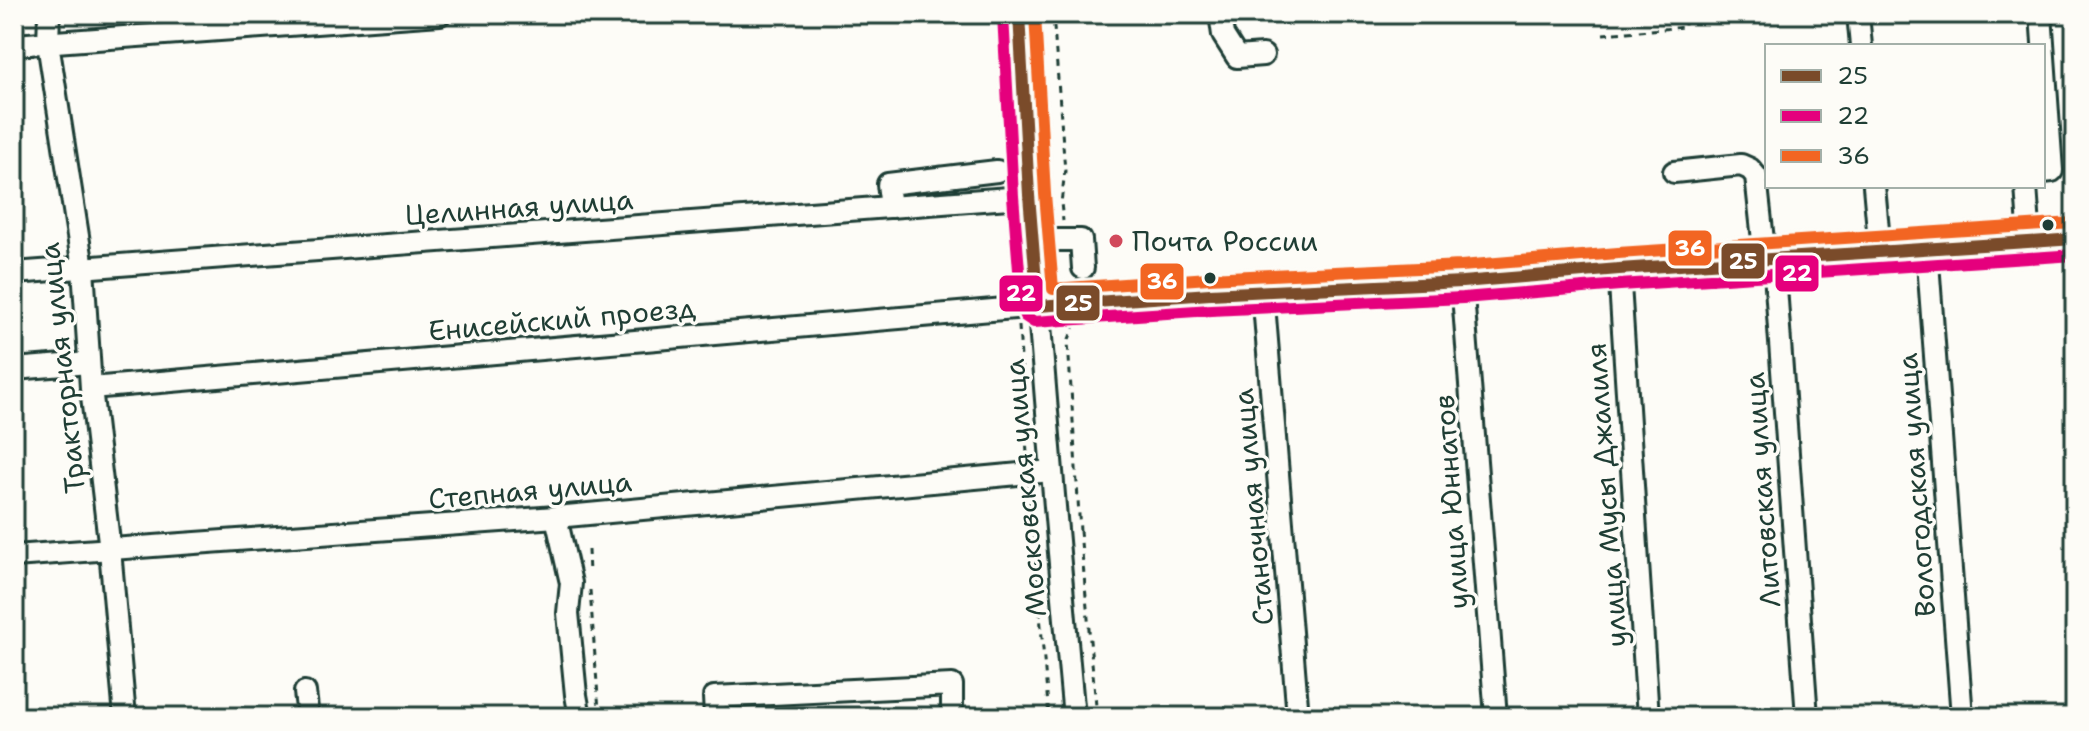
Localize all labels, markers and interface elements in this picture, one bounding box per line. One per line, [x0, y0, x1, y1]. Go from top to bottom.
legend [1765, 44, 2045, 188]
text: 25 [1837, 60, 1868, 92]
text: 22 [1837, 100, 1869, 132]
text: 36 [1837, 140, 1870, 172]
street label: Целинная улица [404, 180, 634, 234]
unlabelled marker [2040, 217, 2056, 233]
place label: Почта России [1132, 222, 1318, 260]
line badge: 36 [1667, 229, 1713, 267]
marker: Почта России [1107, 232, 1125, 250]
text: 36 [1675, 234, 1705, 263]
street label: Тракторная улица [30, 241, 94, 495]
line badge: 25 [1720, 242, 1766, 280]
text: 25 [1728, 247, 1758, 276]
line badge: 22 [1774, 254, 1820, 293]
text: 22 [1782, 259, 1812, 288]
line badge: 36 [1139, 262, 1185, 301]
text: 36 [1147, 267, 1177, 296]
unlabelled marker [1202, 270, 1218, 286]
line badge: 22 [998, 274, 1044, 313]
text: 22 [1006, 279, 1036, 308]
line badge: 25 [1055, 284, 1101, 322]
street label: Енисейский проезд [427, 288, 698, 350]
text: 25 [1063, 289, 1093, 318]
street label: улица Мусы Джалиля [1576, 341, 1636, 649]
street label: Вологодская улица [1888, 352, 1944, 618]
street label: Московская улица [995, 357, 1055, 619]
street label: Литовская улица [1735, 371, 1789, 609]
street label: Станочная улица [1224, 387, 1282, 627]
street label: улица Юннатов [1425, 393, 1477, 611]
street label: Степная улица [427, 462, 633, 518]

